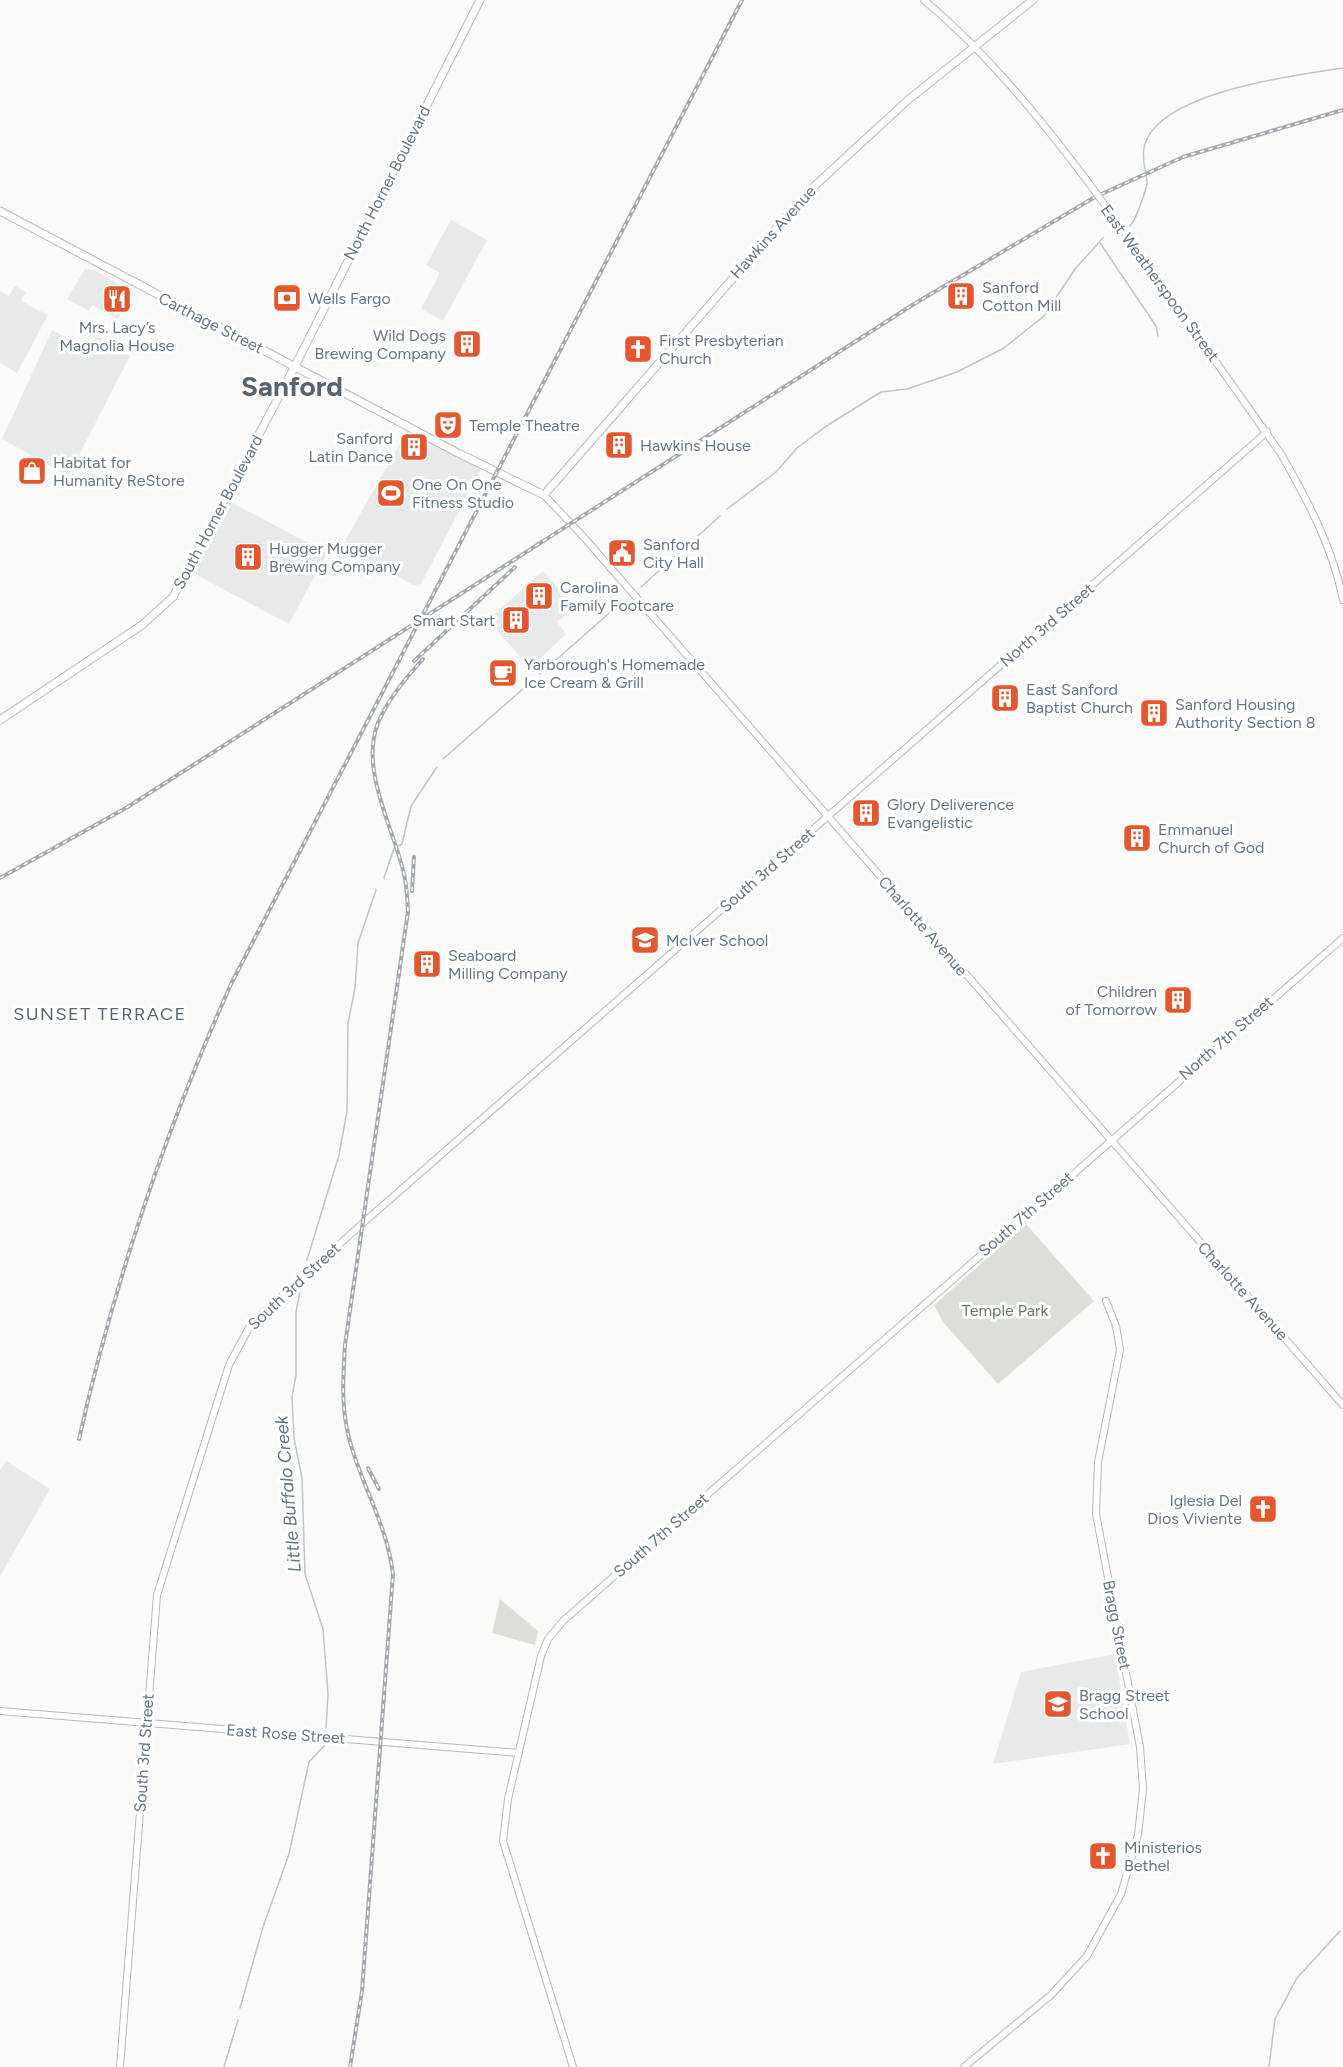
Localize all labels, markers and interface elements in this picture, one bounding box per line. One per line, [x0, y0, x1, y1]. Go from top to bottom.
street label: North Horner Boulevard [340, 103, 434, 263]
street label: Hawkins Avenue [726, 181, 820, 282]
street label: East Weatherspoon Street [1097, 201, 1223, 365]
place label: Sanford Cotton Mill [982, 278, 1061, 315]
building icon: Sanford Cotton Mill [945, 280, 977, 312]
bank icon: Wells Fargo [271, 282, 303, 314]
restaurant icon: Mrs. Lacy’s Magnolia House [101, 283, 133, 315]
street label: Carthage Street [155, 288, 267, 358]
place label: Wells Fargo [308, 289, 391, 308]
place label: Mrs. Lacy’s Magnolia House [59, 318, 175, 355]
place label: Wild Dogs Brewing Company [314, 326, 447, 363]
building icon: Wild Dogs Brewing Company [451, 328, 483, 360]
place label: First Presbyterian Church [659, 331, 784, 368]
church icon: First Presbyterian Church [622, 333, 654, 365]
district label: Sanford [241, 369, 343, 403]
theatre icon: Temple Theatre [432, 409, 464, 441]
place label: Temple Theatre [469, 416, 580, 435]
place label: Sanford Latin Dance [308, 429, 393, 466]
building icon: Hawkins House [603, 429, 635, 461]
building icon: Sanford Latin Dance [398, 431, 430, 463]
street label: South Horner Boulevard [169, 432, 267, 592]
place label: Hawkins House [640, 436, 751, 455]
place label: Habitat for Humanity ReStore [53, 453, 185, 490]
shop icon: Habitat for Humanity ReStore [16, 455, 48, 487]
place label: One On One Fitness Studio [412, 475, 514, 512]
sports icon: One On One Fitness Studio [375, 477, 407, 509]
place label: Sanford City Hall [643, 535, 704, 572]
public building icon: Sanford City Hall [606, 537, 638, 569]
place label: Hugger Mugger Brewing Company [269, 539, 401, 576]
building icon: Hugger Mugger Brewing Company [232, 541, 264, 573]
place label: Carolina Family Footcare [560, 578, 674, 615]
street label: North 3rd Street [996, 579, 1098, 671]
building icon: Carolina Family Footcare [523, 580, 555, 612]
building icon: Smart Start [500, 604, 532, 636]
place label: Smart Start [413, 611, 495, 630]
place label: Yarborough's Homemade Ice Cream & Grill [524, 655, 705, 692]
cafe icon: Yarborough's Homemade Ice Cream & Grill [487, 657, 519, 689]
place label: East Sanford Baptist Church [1026, 680, 1133, 717]
building icon: East Sanford Baptist Church [989, 682, 1021, 714]
place label: Sanford Housing Authority Section 8 [1175, 695, 1316, 732]
building icon: Sanford Housing Authority Section 8 [1138, 697, 1170, 729]
place label: Glory Deliverence Evangelistic [887, 795, 1014, 832]
building icon: Glory Deliverence Evangelistic [850, 797, 882, 829]
place label: Emmanuel Church of God [1158, 820, 1264, 857]
building icon: Emmanuel Church of God [1121, 822, 1153, 854]
street label: South 3rd Street [716, 824, 818, 916]
street label: Charlotte Avenue [875, 872, 972, 980]
school or university icon: McIver School [629, 924, 661, 956]
place label: McIver School [666, 931, 768, 950]
place label: Seaboard Milling Company [448, 946, 568, 983]
building icon: Seaboard Milling Company [411, 948, 443, 980]
place label: Children of Tomorrow [1065, 982, 1157, 1019]
building icon: Children of Tomorrow [1162, 984, 1194, 1016]
street label: North 7th Street [1175, 992, 1277, 1084]
district label: SUNSET TERRACE [13, 1003, 187, 1025]
street label: South 7th Street [975, 1168, 1077, 1260]
street label: South 3rd Street [244, 1238, 344, 1334]
street label: Charlotte Avenue [1194, 1238, 1292, 1344]
park label: Temple Park [962, 1301, 1048, 1320]
water label: Little Buffalo Creek [270, 1414, 306, 1573]
street label: South 7th Street [610, 1489, 712, 1581]
place label: Iglesia Del Dios Viviente [1147, 1491, 1242, 1528]
church icon: Iglesia Del Dios Viviente [1247, 1493, 1279, 1525]
street label: Bragg Street [1099, 1579, 1135, 1671]
place label: Bragg Street School [1079, 1686, 1170, 1723]
school or university icon: Bragg Street School [1042, 1688, 1074, 1720]
street label: South 3rd Street [130, 1693, 158, 1813]
street label: East Rose Street [226, 1720, 346, 1748]
place label: Ministerios Bethel [1124, 1838, 1202, 1875]
church icon: Ministerios Bethel [1087, 1840, 1119, 1872]

